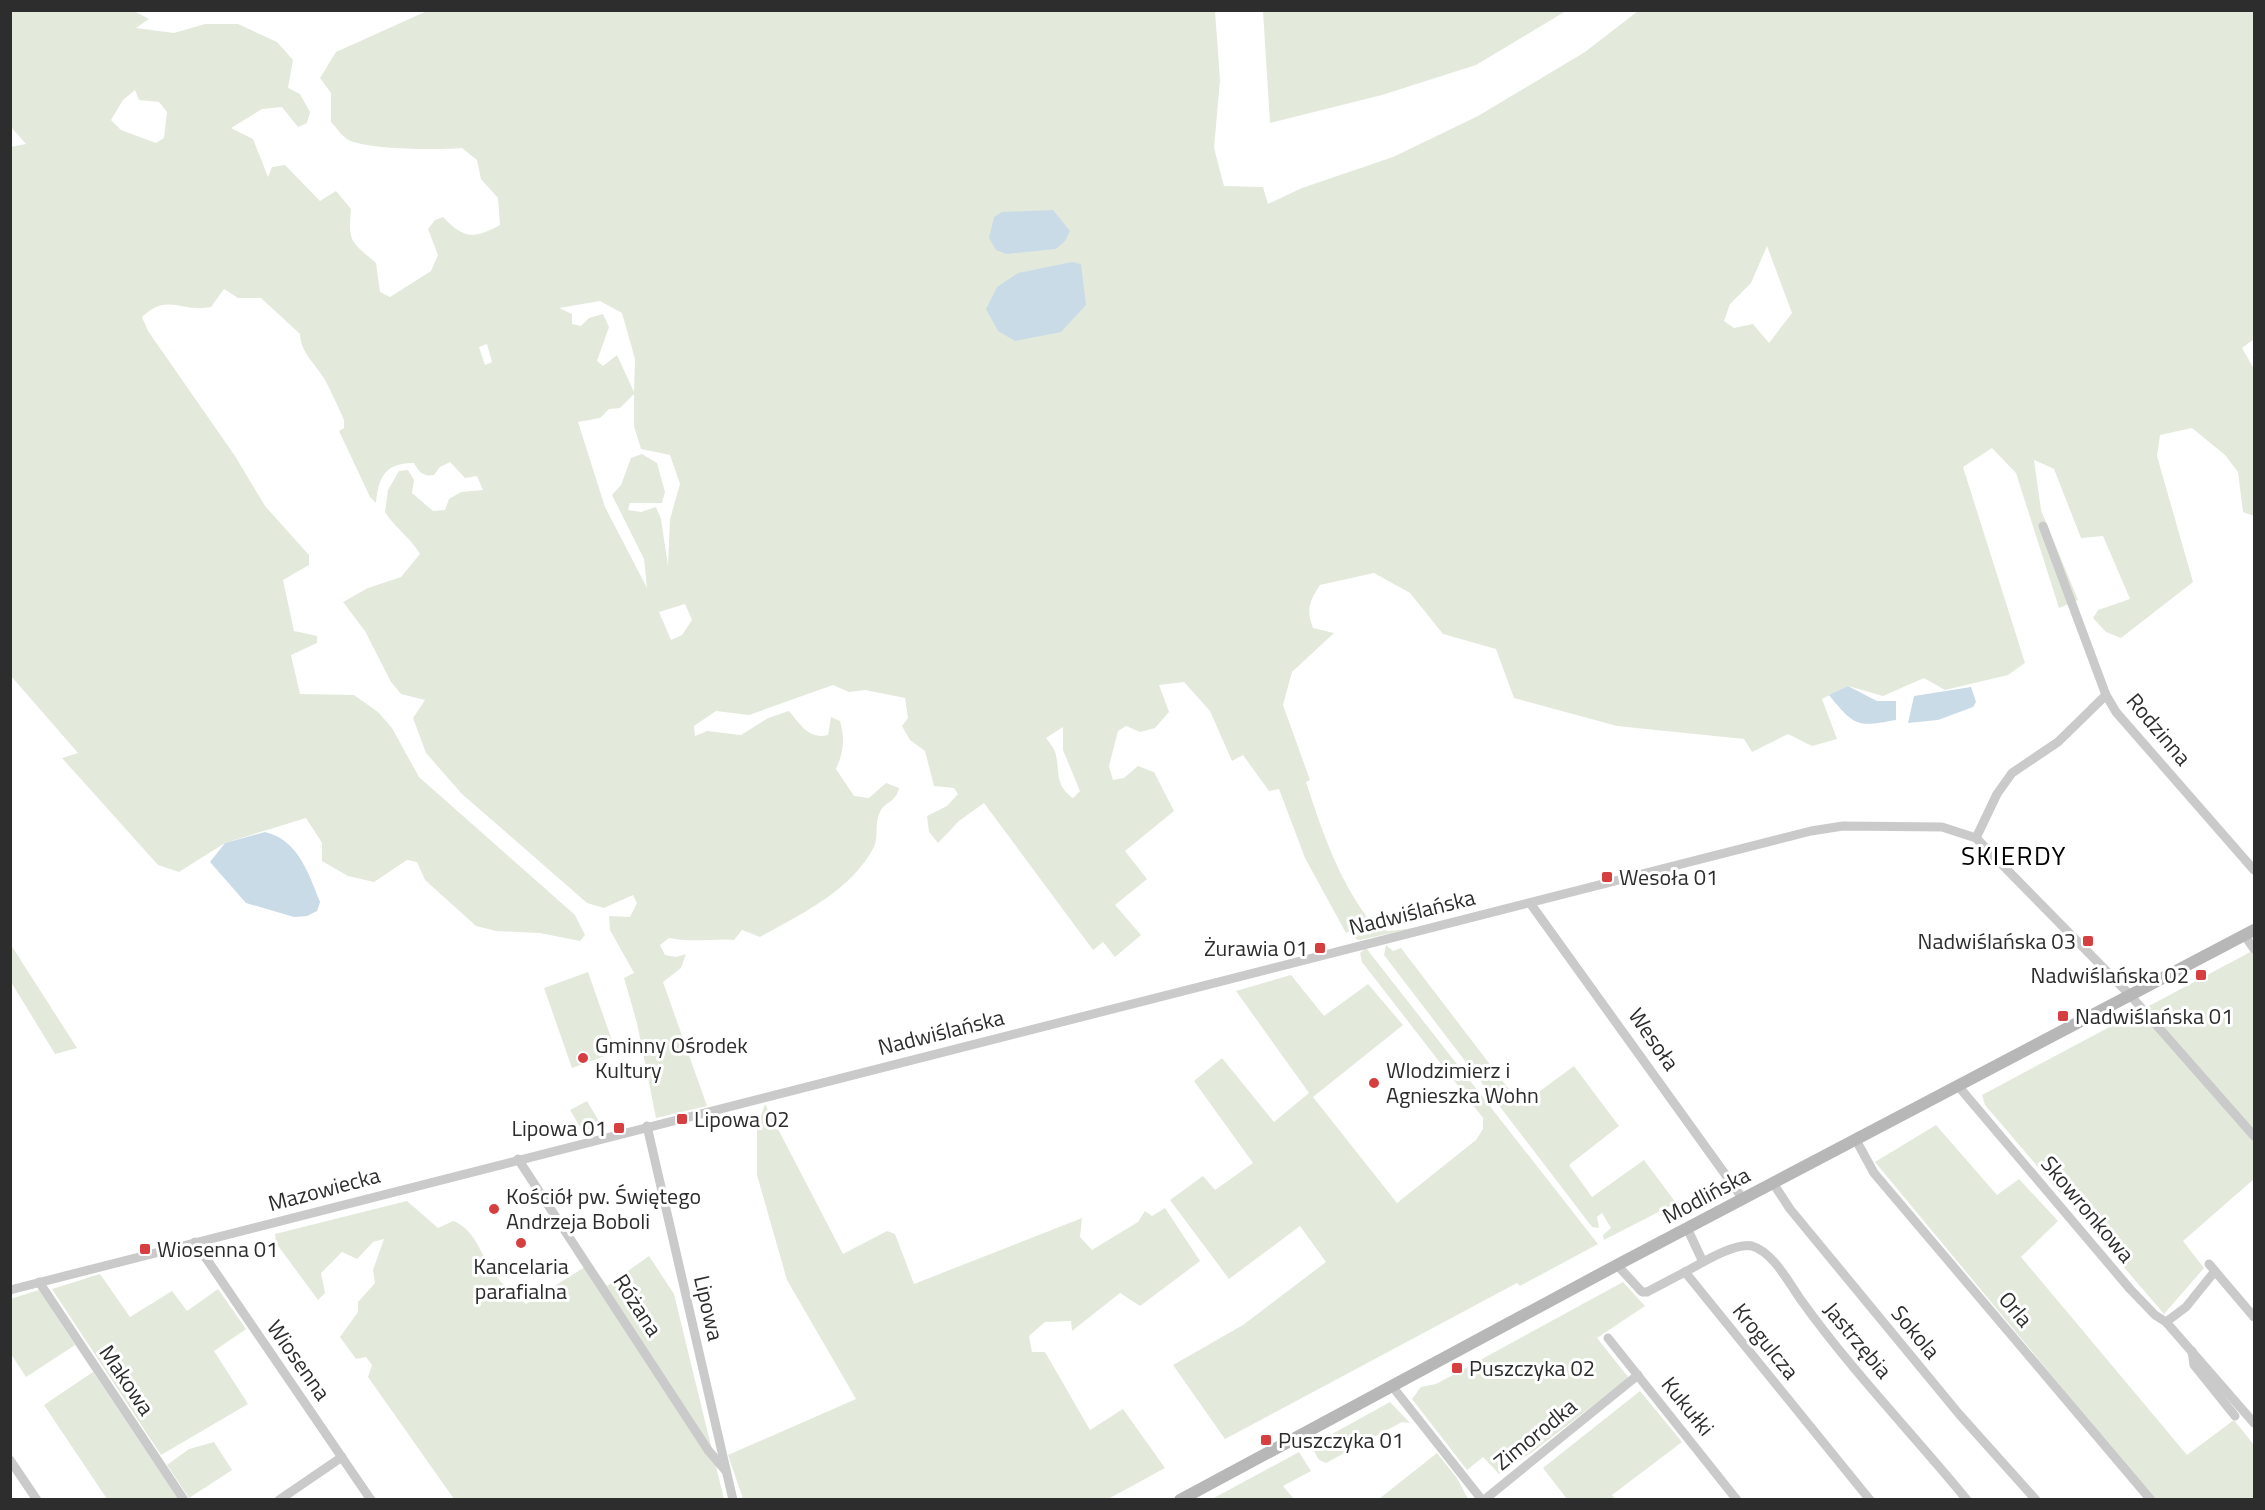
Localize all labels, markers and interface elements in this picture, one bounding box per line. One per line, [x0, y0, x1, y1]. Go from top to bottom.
street label: Rodzinna [2118, 685, 2200, 773]
district label: SKIERDY [1961, 836, 2067, 875]
place label: Wesoła 01 [1619, 860, 1718, 894]
marker: Wesoła 01 [1600, 870, 1614, 884]
street label: Nadwiślańska [1345, 880, 1479, 944]
place label: Nadwiślańska 03 [1918, 924, 2076, 958]
place label: Żurawia 01 [1204, 931, 1308, 965]
marker: Nadwiślańska 03 [2081, 934, 2095, 948]
marker: Żurawia 01 [1313, 941, 1327, 955]
place label: Nadwiślańska 02 [2031, 958, 2189, 992]
marker: Nadwiślańska 02 [2194, 968, 2208, 982]
place label: Nadwiślańska 01 [2075, 999, 2233, 1033]
street label: Nadwiślańska [874, 1000, 1008, 1064]
street label: Wesoła [1620, 1001, 1688, 1077]
marker: Nadwiślańska 01 [2056, 1009, 2070, 1023]
place label: Gminny Ośrodek Kultury [595, 1028, 748, 1087]
marker: Gminny Ośrodek Kultury [576, 1051, 590, 1065]
place label: Wlodzimierz i Agnieszka Wohn [1386, 1053, 1539, 1112]
marker: Wlodzimierz i Agnieszka Wohn [1367, 1076, 1381, 1090]
place label: Lipowa 02 [694, 1102, 790, 1136]
place label: Lipowa 01 [511, 1111, 607, 1145]
marker: Lipowa 02 [675, 1112, 689, 1126]
marker: Lipowa 01 [612, 1121, 626, 1135]
street label: Skowronkowa [2033, 1148, 2143, 1270]
street label: Mazowiecka [264, 1158, 384, 1220]
street label: Modlińska [1656, 1158, 1756, 1232]
place label: Kościół pw. Świętego Andrzeja Boboli [506, 1179, 701, 1238]
marker: Kościół pw. Świętego Andrzeja Boboli [487, 1202, 501, 1216]
place label: Wiosenna 01 [157, 1232, 278, 1266]
marker: Kancelaria parafialna [514, 1236, 528, 1250]
marker: Wiosenna 01 [138, 1242, 152, 1256]
place label: Kancelaria parafialna [473, 1249, 569, 1308]
street label: Różana [605, 1267, 671, 1343]
street label: Lipowa [685, 1272, 733, 1344]
street label: Orla [1991, 1283, 2041, 1335]
street label: Jastrzębia [1816, 1294, 1900, 1386]
street label: Krogulcza [1724, 1295, 1808, 1387]
street label: Sokola [1883, 1298, 1949, 1366]
street label: Wiosenna [259, 1313, 339, 1407]
street label: Makowa [91, 1338, 163, 1422]
place label: Puszczyka 02 [1469, 1351, 1595, 1385]
marker: Puszczyka 02 [1450, 1361, 1464, 1375]
street label: Kukułki [1653, 1369, 1723, 1443]
street label: Zimorodka [1486, 1390, 1584, 1478]
place label: Puszczyka 01 [1278, 1423, 1404, 1457]
marker: Puszczyka 01 [1259, 1433, 1273, 1447]

